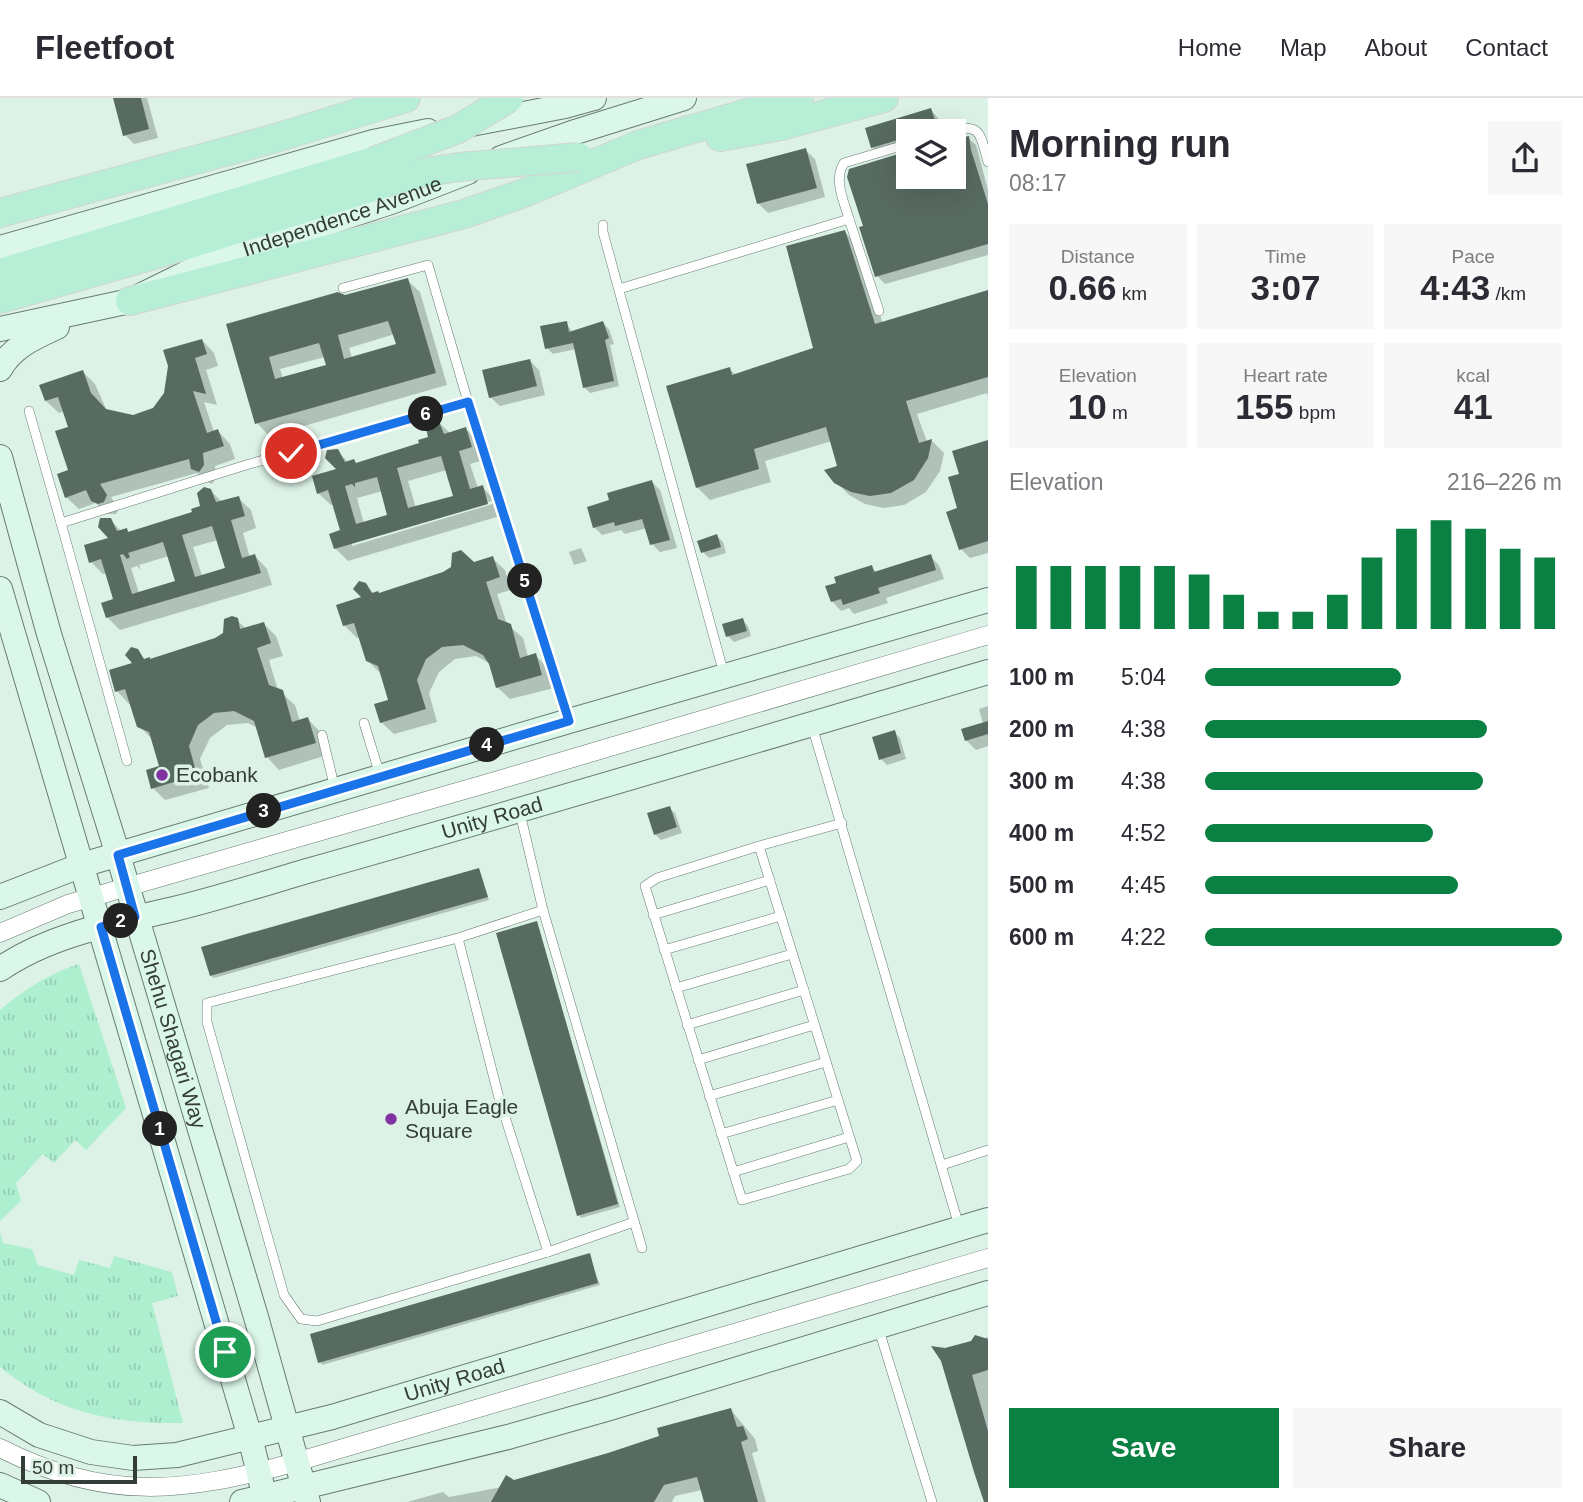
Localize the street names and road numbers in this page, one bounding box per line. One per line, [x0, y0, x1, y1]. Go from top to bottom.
street label: Independence Avenue [240, 171, 445, 261]
street label: Unity Road [439, 792, 545, 843]
street label: Shehu Shagari Way [136, 946, 211, 1132]
street label: Unity Road [401, 1354, 507, 1406]

